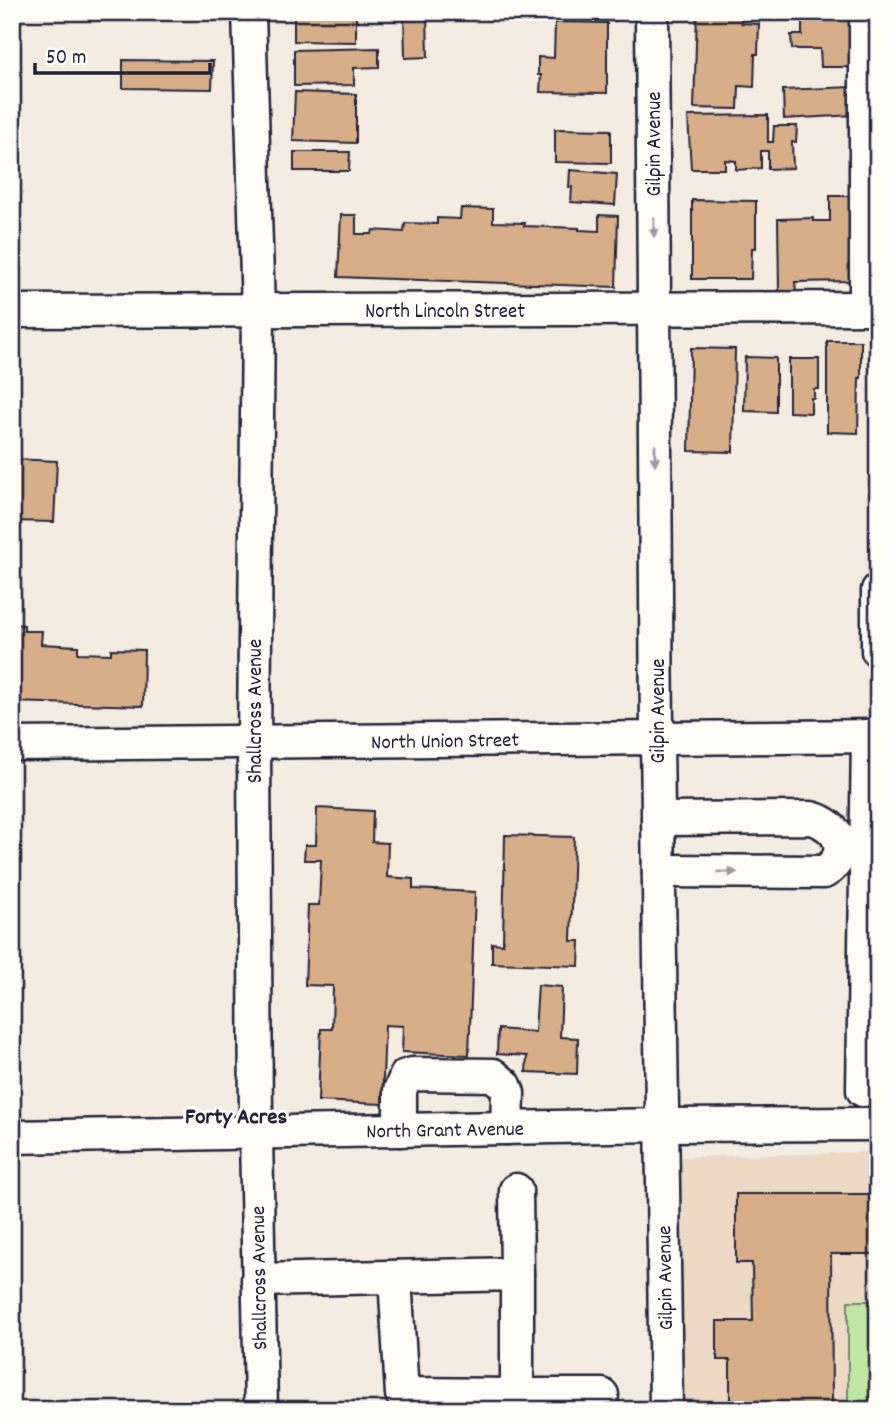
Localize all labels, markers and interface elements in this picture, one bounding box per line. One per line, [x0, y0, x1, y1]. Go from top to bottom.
scale bar [35, 32, 210, 76]
text: 50 m [46, 44, 86, 74]
street label: Gilpin Avenue [641, 92, 671, 196]
one-way arrow [648, 217, 660, 239]
street label: North Lincoln Street [365, 298, 525, 328]
one-way arrow [649, 444, 661, 466]
street label: Shallcross Avenue [242, 639, 272, 783]
street label: Gilpin Avenue [645, 659, 675, 763]
street label: North Union Street [371, 727, 520, 759]
one-way arrow [716, 866, 738, 877]
district label: Forty Acres [185, 1102, 287, 1135]
street label: North Grant Avenue [366, 1116, 524, 1148]
street label: Shallcross Avenue [245, 1206, 277, 1350]
street label: Gilpin Avenue [651, 1225, 683, 1331]

